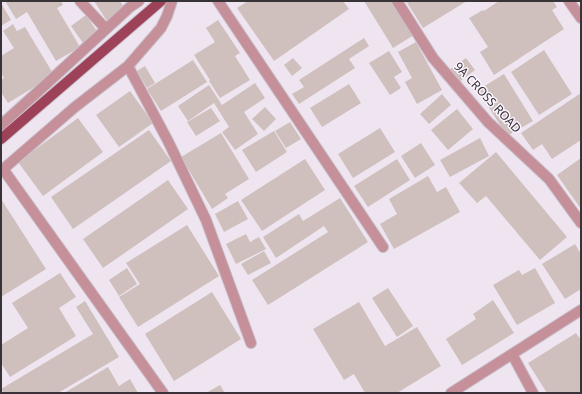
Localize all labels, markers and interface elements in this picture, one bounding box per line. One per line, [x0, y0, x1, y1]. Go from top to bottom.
street label: 9A CROSS ROAD [451, 60, 523, 136]

